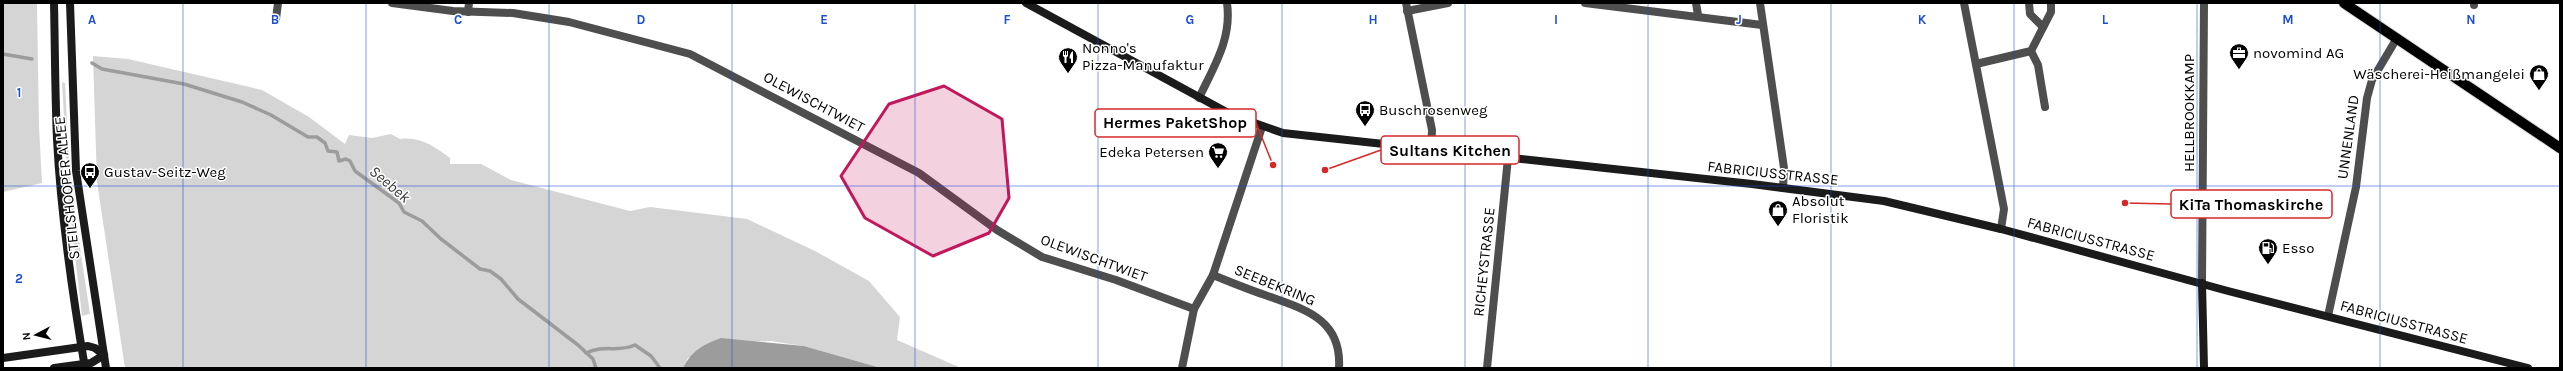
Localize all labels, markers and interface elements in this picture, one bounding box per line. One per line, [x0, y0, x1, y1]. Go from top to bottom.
text: A [88, 12, 96, 27]
text: B [271, 12, 279, 27]
text: C [454, 12, 462, 27]
text: D [637, 12, 646, 27]
text: E [820, 12, 828, 27]
text: F [1003, 12, 1011, 27]
text: G [1186, 12, 1194, 27]
text: H [1368, 12, 1378, 27]
text: I [1554, 12, 1558, 27]
text: J [1736, 12, 1742, 27]
text: K [1918, 12, 1927, 27]
text: L [2102, 12, 2109, 27]
text: M [2282, 12, 2294, 27]
text: N [2466, 12, 2476, 27]
place label: Nonno's Pizza-Manufaktur [1082, 39, 1204, 74]
office icon: novomind AG [2228, 42, 2250, 70]
place label: novomind AG [2253, 44, 2344, 62]
restaurant icon: Nonno's Pizza-Manufaktur [1057, 46, 1079, 74]
street label: HELLBROOKKAMP [2180, 54, 2198, 172]
shop icon: Wäscherei-Heißmangelei [2528, 63, 2550, 91]
place label: Wäscherei-Heißmangelei [2353, 65, 2525, 83]
street label: OLEWISCHTWIET [760, 68, 868, 136]
text: 1 [17, 85, 21, 100]
street label: UNNENLAND [2333, 94, 2363, 180]
bus stop icon: Buschrosenweg [1354, 99, 1376, 127]
place label: Buschrosenweg [1379, 101, 1488, 119]
callout: Hermes PaketShop [1095, 109, 1256, 137]
text: Hermes PaketShop [1103, 113, 1247, 132]
street label: STEILSHOOPER ALLEE [51, 116, 83, 260]
callout: Sultans Kitchen [1381, 136, 1519, 164]
supermarket icon: Edeka Petersen [1207, 141, 1229, 169]
text: Sultans Kitchen [1389, 141, 1511, 160]
place label: Edeka Petersen [1099, 143, 1204, 161]
street label: FABRICIUSSTRASSE [1707, 157, 1839, 189]
bus stop icon: Gustav-Seitz-Weg [79, 161, 101, 189]
water label: Seebek [366, 161, 415, 207]
place label: Gustav-Seitz-Weg [104, 163, 226, 181]
callout: KiTa Thomaskirche [2171, 190, 2332, 218]
place label: Absolut Floristik [1792, 192, 1849, 227]
text: KiTa Thomaskirche [2179, 195, 2323, 214]
shop icon: Absolut Floristik [1767, 199, 1789, 227]
street label: RICHEYSTRASSE [1469, 206, 1499, 318]
street label: FABRICIUSSTRASSE [2025, 213, 2157, 265]
street label: OLEWISCHTWIET [1038, 230, 1150, 286]
fuel station icon: Esso [2257, 237, 2279, 265]
place label: Esso [2282, 239, 2314, 257]
street label: SEEBEKRING [1232, 261, 1318, 309]
text: 2 [15, 271, 23, 286]
street label: FABRICIUSSTRASSE [2338, 296, 2470, 348]
north arrow [16, 315, 56, 355]
text: N [20, 331, 34, 341]

